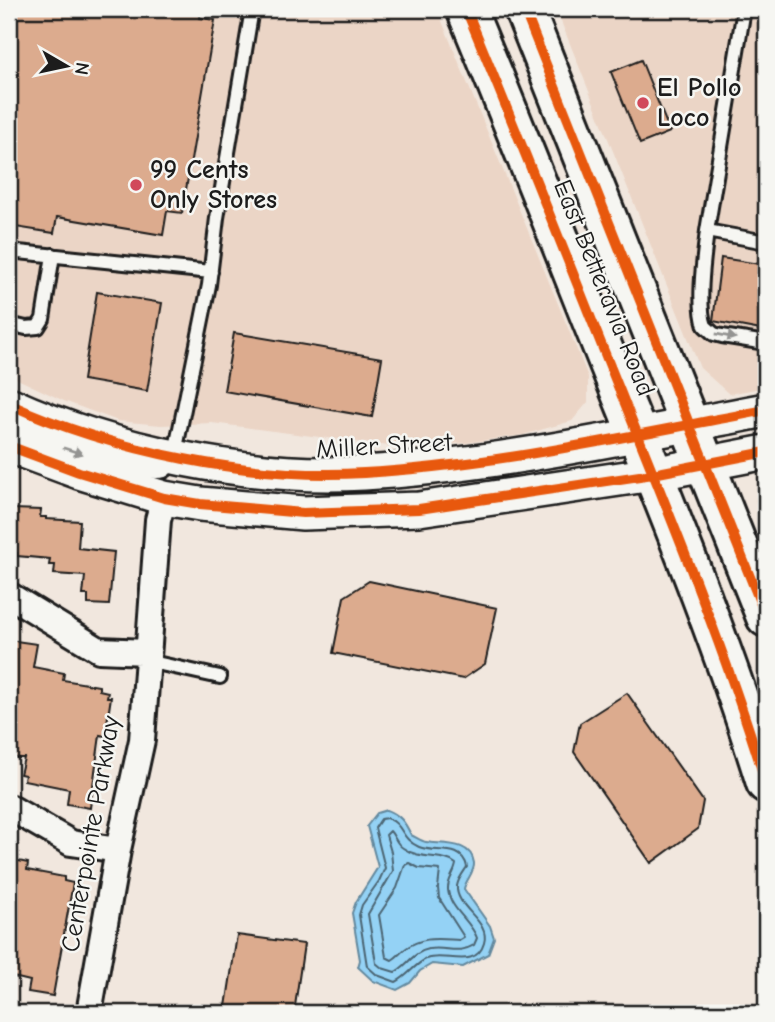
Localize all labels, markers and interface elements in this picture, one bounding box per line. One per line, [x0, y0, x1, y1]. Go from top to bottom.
north arrow [32, 32, 102, 102]
text: N [70, 61, 94, 76]
place label: El Pollo Loco [657, 73, 741, 133]
marker: El Pollo Loco [635, 95, 651, 111]
place label: 99 Cents Only Stores [150, 155, 277, 215]
street label: East Betteravia Road [547, 175, 661, 401]
marker: 99 Cents Only Stores [128, 177, 144, 193]
one-way arrow [715, 331, 737, 342]
street label: Miller Street [315, 427, 454, 465]
one-way arrow [62, 446, 83, 457]
street label: Centerpointe Parkway [55, 713, 127, 955]

